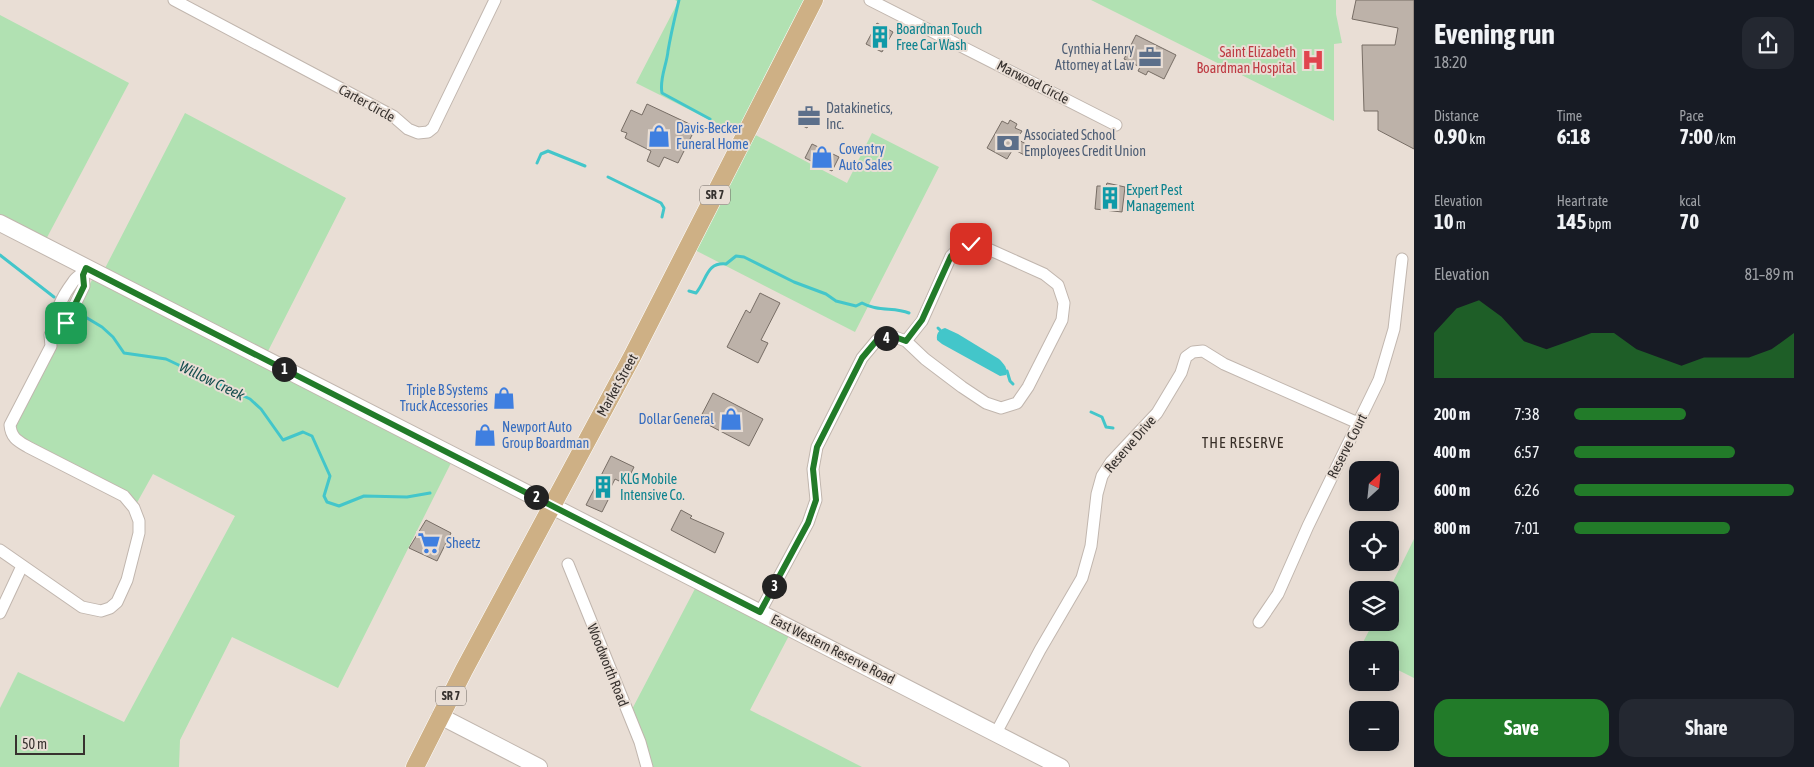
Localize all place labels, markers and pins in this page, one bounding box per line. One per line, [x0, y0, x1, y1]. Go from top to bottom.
place label: Boardman Touch Free Car Wash [896, 21, 982, 53]
building icon: Boardman Touch Free Car Wash [867, 24, 893, 50]
place label: Cynthia Henry Attorney at Law [1055, 41, 1135, 73]
office icon: Cynthia Henry Attorney at Law [1137, 44, 1163, 70]
place label: Saint Elizabeth Boardman Hospital [1196, 44, 1296, 76]
hospital icon: Saint Elizabeth Boardman Hospital [1300, 47, 1326, 73]
place label: Datakinetics, Inc. [826, 100, 893, 132]
office icon: Datakinetics, Inc. [796, 103, 822, 129]
place label: Davis-Becker Funeral Home [676, 120, 749, 152]
shop icon: Davis-Becker Funeral Home [646, 123, 672, 149]
place label: Associated School Employees Credit Union [1024, 127, 1146, 159]
bank icon: Associated School Employees Credit Union [995, 130, 1021, 156]
place label: Coventry Auto Sales [839, 141, 892, 173]
shop icon: Coventry Auto Sales [809, 144, 835, 170]
place label: Expert Pest Management [1126, 182, 1195, 214]
building icon: Expert Pest Management [1097, 185, 1123, 211]
pin [950, 223, 992, 265]
pin [45, 302, 87, 344]
pin: 4 [874, 326, 898, 350]
pin: 1 [272, 356, 296, 382]
place label: Triple B Systems Truck Accessories [400, 382, 488, 414]
shop icon: Triple B Systems Truck Accessories [491, 385, 517, 411]
shop icon: Dollar General [718, 406, 744, 432]
place label: Dollar General [639, 411, 714, 427]
place label: Newport Auto Group Boardman [502, 419, 589, 451]
shop icon: Newport Auto Group Boardman [472, 422, 498, 448]
place label: KLG Mobile Intensive Co. [620, 471, 685, 503]
building icon: KLG Mobile Intensive Co. [590, 474, 616, 500]
pin: 2 [524, 484, 548, 510]
supermarket icon: Sheetz [416, 530, 442, 556]
place label: Sheetz [446, 535, 480, 551]
pin: 3 [762, 574, 786, 598]

